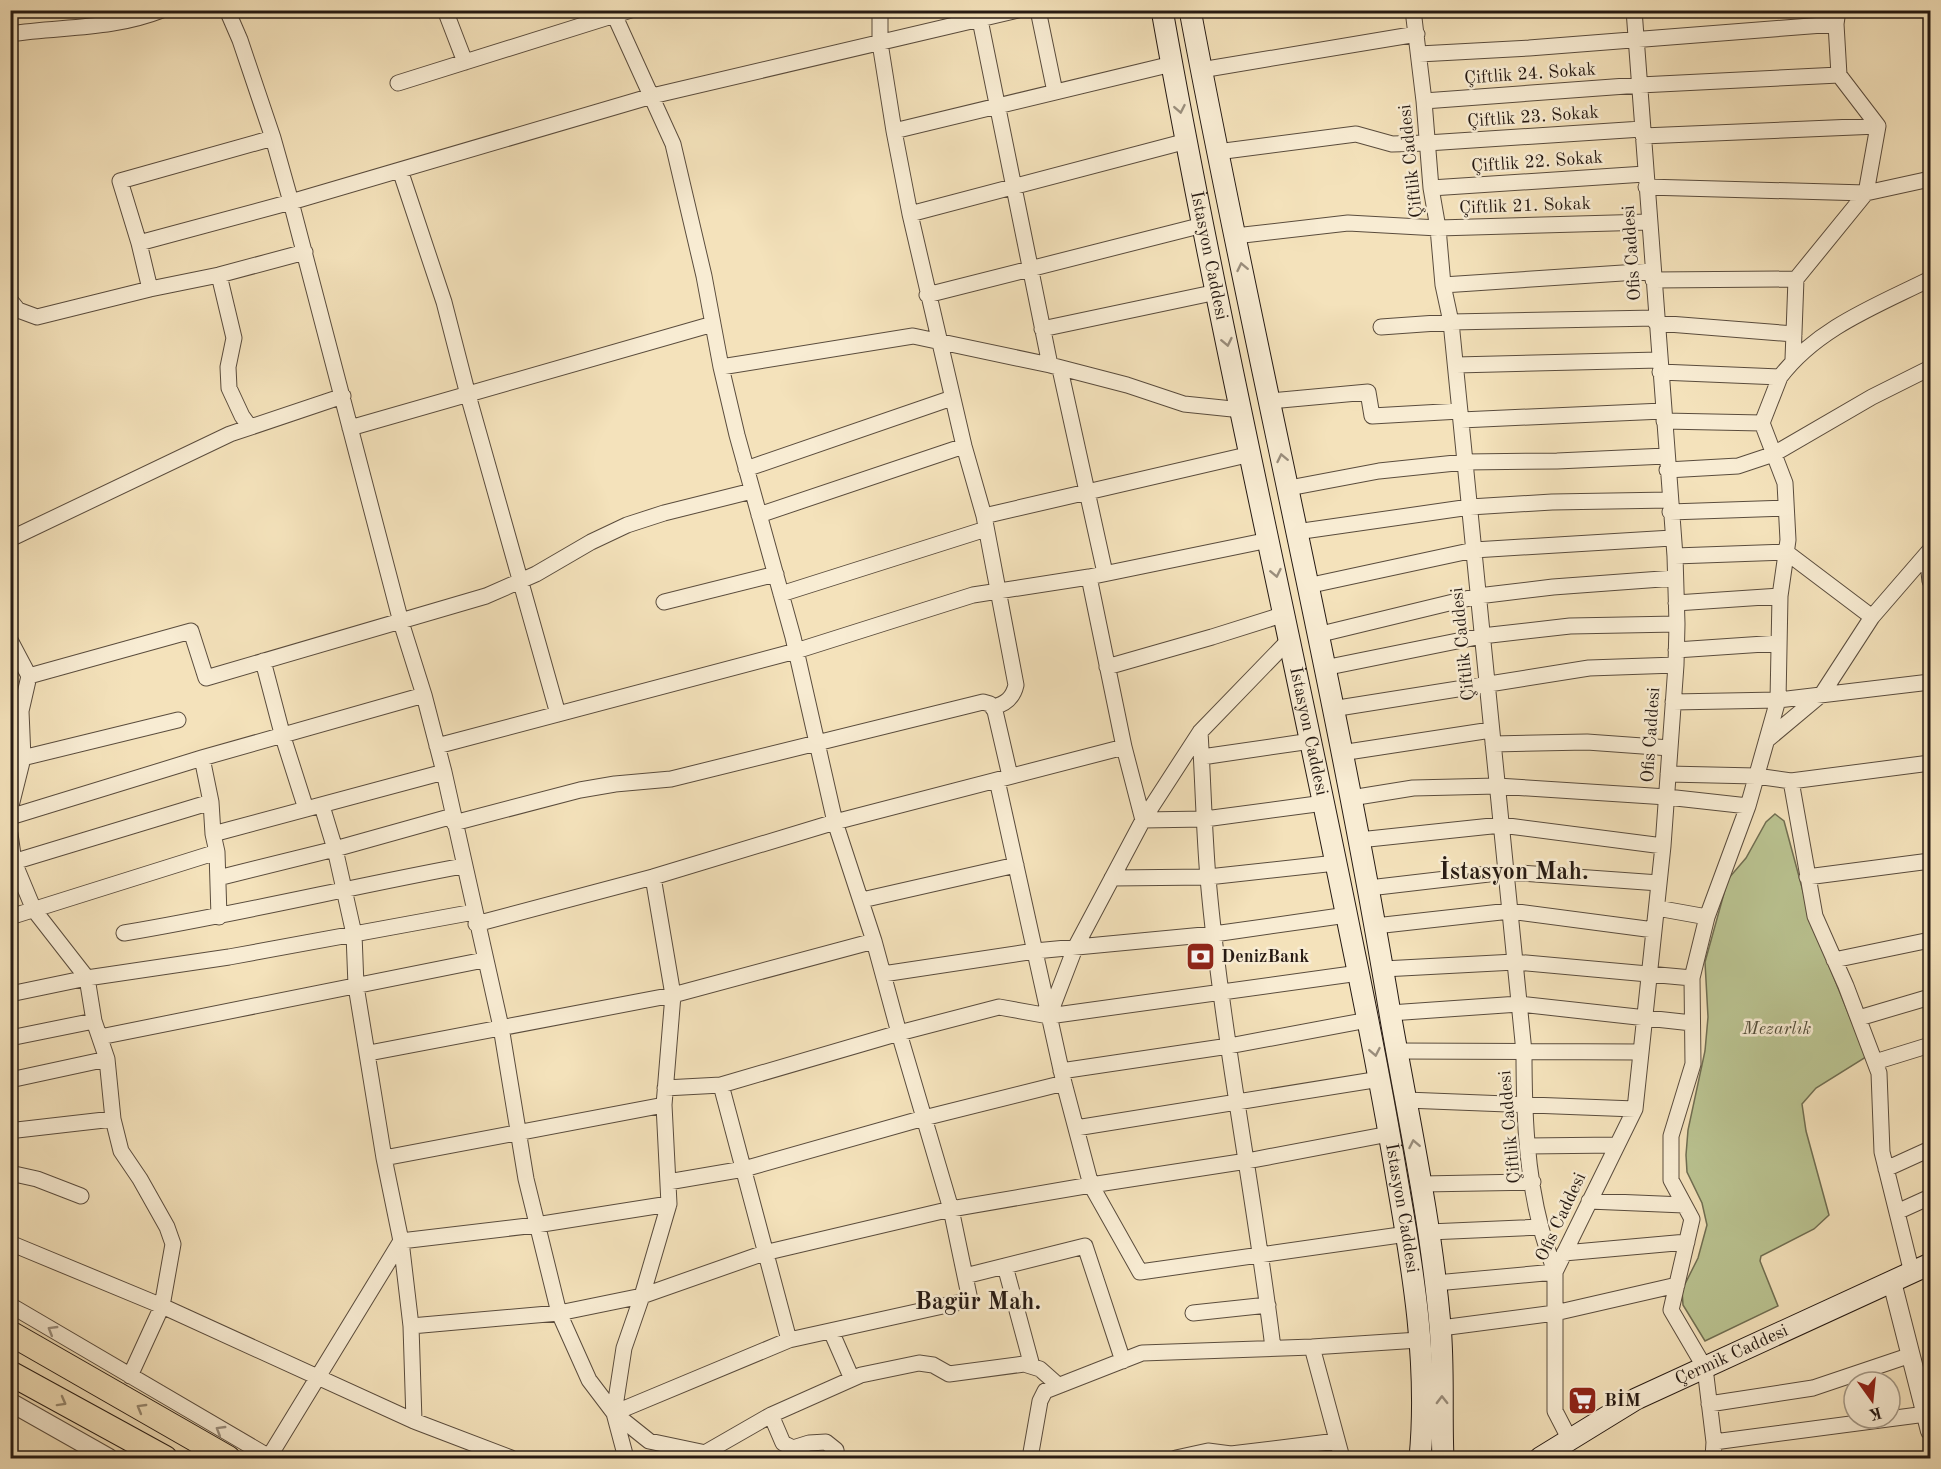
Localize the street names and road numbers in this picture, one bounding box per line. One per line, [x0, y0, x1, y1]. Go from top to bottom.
street label: Çiftlik 24. Sokak [1464, 60, 1596, 88]
street label: Çiftlik Caddesi [1396, 103, 1426, 219]
street label: Çiftlik 23. Sokak [1467, 103, 1599, 131]
street label: Çiftlik 22. Sokak [1471, 148, 1603, 176]
street label: İstasyon Caddesi [1187, 189, 1231, 322]
street label: Çiftlik 21. Sokak [1459, 195, 1591, 217]
street label: Ofis Caddesi [1620, 205, 1644, 301]
street label: Çiftlik Caddesi [1448, 586, 1478, 702]
street label: İstasyon Caddesi [1286, 665, 1331, 797]
street label: Ofis Caddesi [1639, 687, 1663, 783]
street label: Çiftlik Caddesi [1496, 1069, 1524, 1185]
street label: İstasyon Caddesi [1382, 1141, 1421, 1274]
street label: Ofis Caddesi [1533, 1170, 1589, 1264]
street label: Çermik Caddesi [1672, 1321, 1791, 1389]

